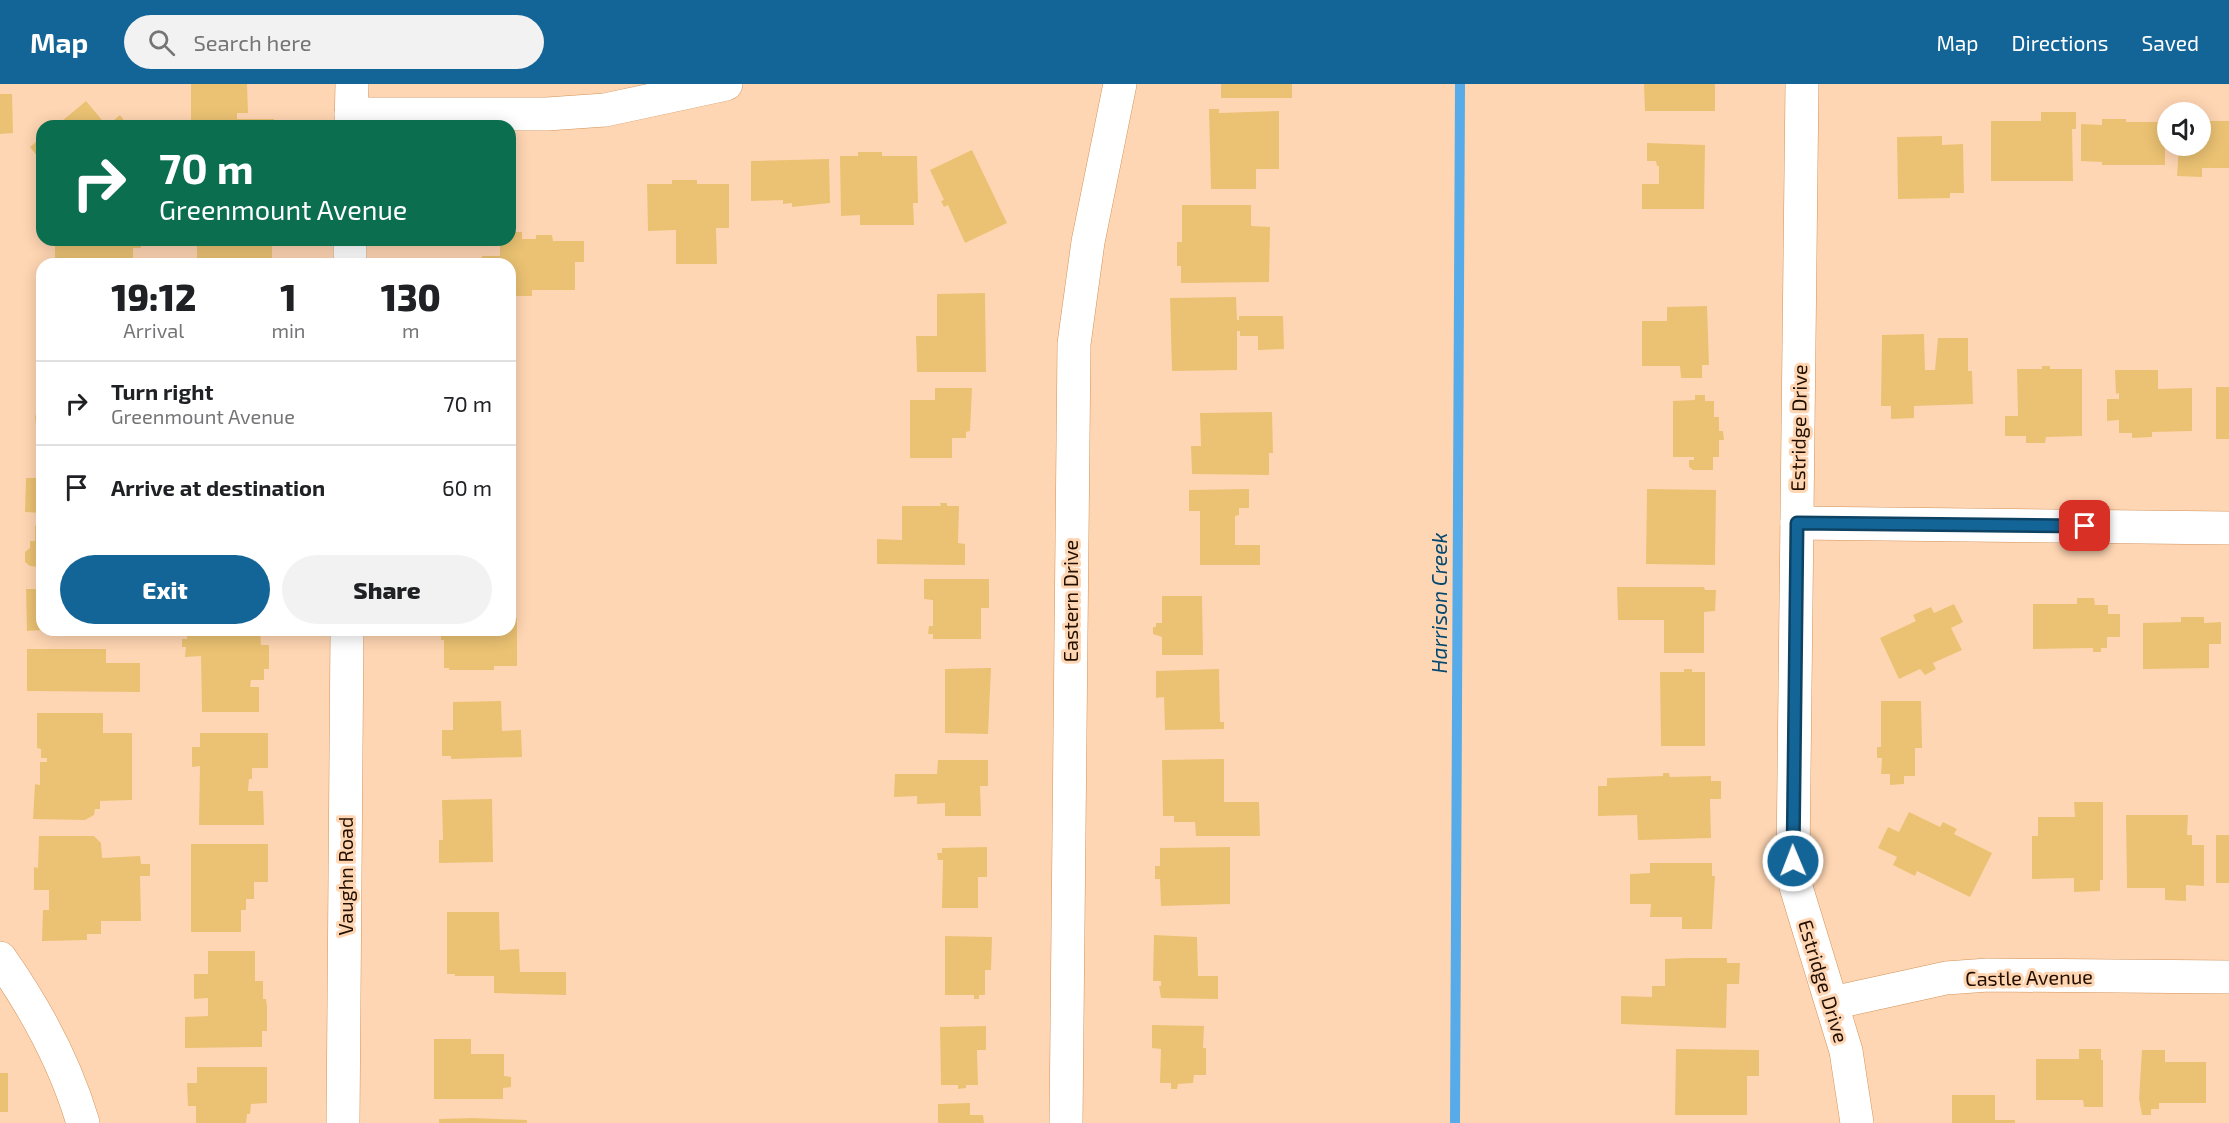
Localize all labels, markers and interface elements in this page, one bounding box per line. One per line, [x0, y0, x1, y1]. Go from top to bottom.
search box [124, 15, 544, 69]
text: Map [30, 25, 88, 59]
icon: search [145, 26, 178, 59]
text: Search here [193, 29, 312, 55]
text: Map [1936, 30, 1979, 55]
text: Directions [2012, 30, 2108, 55]
text: Saved [2141, 30, 2199, 55]
map controls [2157, 102, 2211, 156]
button: sound [2157, 102, 2211, 156]
text: 70 m [159, 142, 254, 192]
icon: right [60, 144, 138, 222]
text: Greenmount Avenue [159, 193, 407, 225]
text: 19:12 [111, 275, 196, 318]
text: 1 [280, 275, 297, 318]
text: 130 [381, 275, 441, 318]
text: Arrival [123, 318, 184, 342]
text: min [271, 318, 305, 342]
text: m [402, 318, 420, 342]
street label: Estridge Drive [1785, 364, 1811, 492]
text: Turn right [111, 378, 213, 404]
icon: right [60, 387, 93, 420]
text: 70 m [443, 390, 492, 416]
text: Greenmount Avenue [111, 404, 295, 428]
icon: arrive [60, 471, 93, 504]
text: Arrive at destination [111, 474, 325, 500]
text: 60 m [442, 474, 492, 500]
pin [2059, 500, 2110, 551]
icon: arrive [2068, 509, 2101, 542]
water label: Harrison Creek [1426, 533, 1451, 673]
street label: Eastern Drive [1058, 540, 1082, 662]
button: Exit [60, 555, 270, 624]
button: Share [282, 555, 492, 624]
street label: Vaughn Road [333, 817, 357, 935]
position arrow [1761, 829, 1825, 893]
street label: Estridge Drive [1794, 917, 1854, 1045]
street label: Castle Avenue [1965, 964, 2093, 990]

